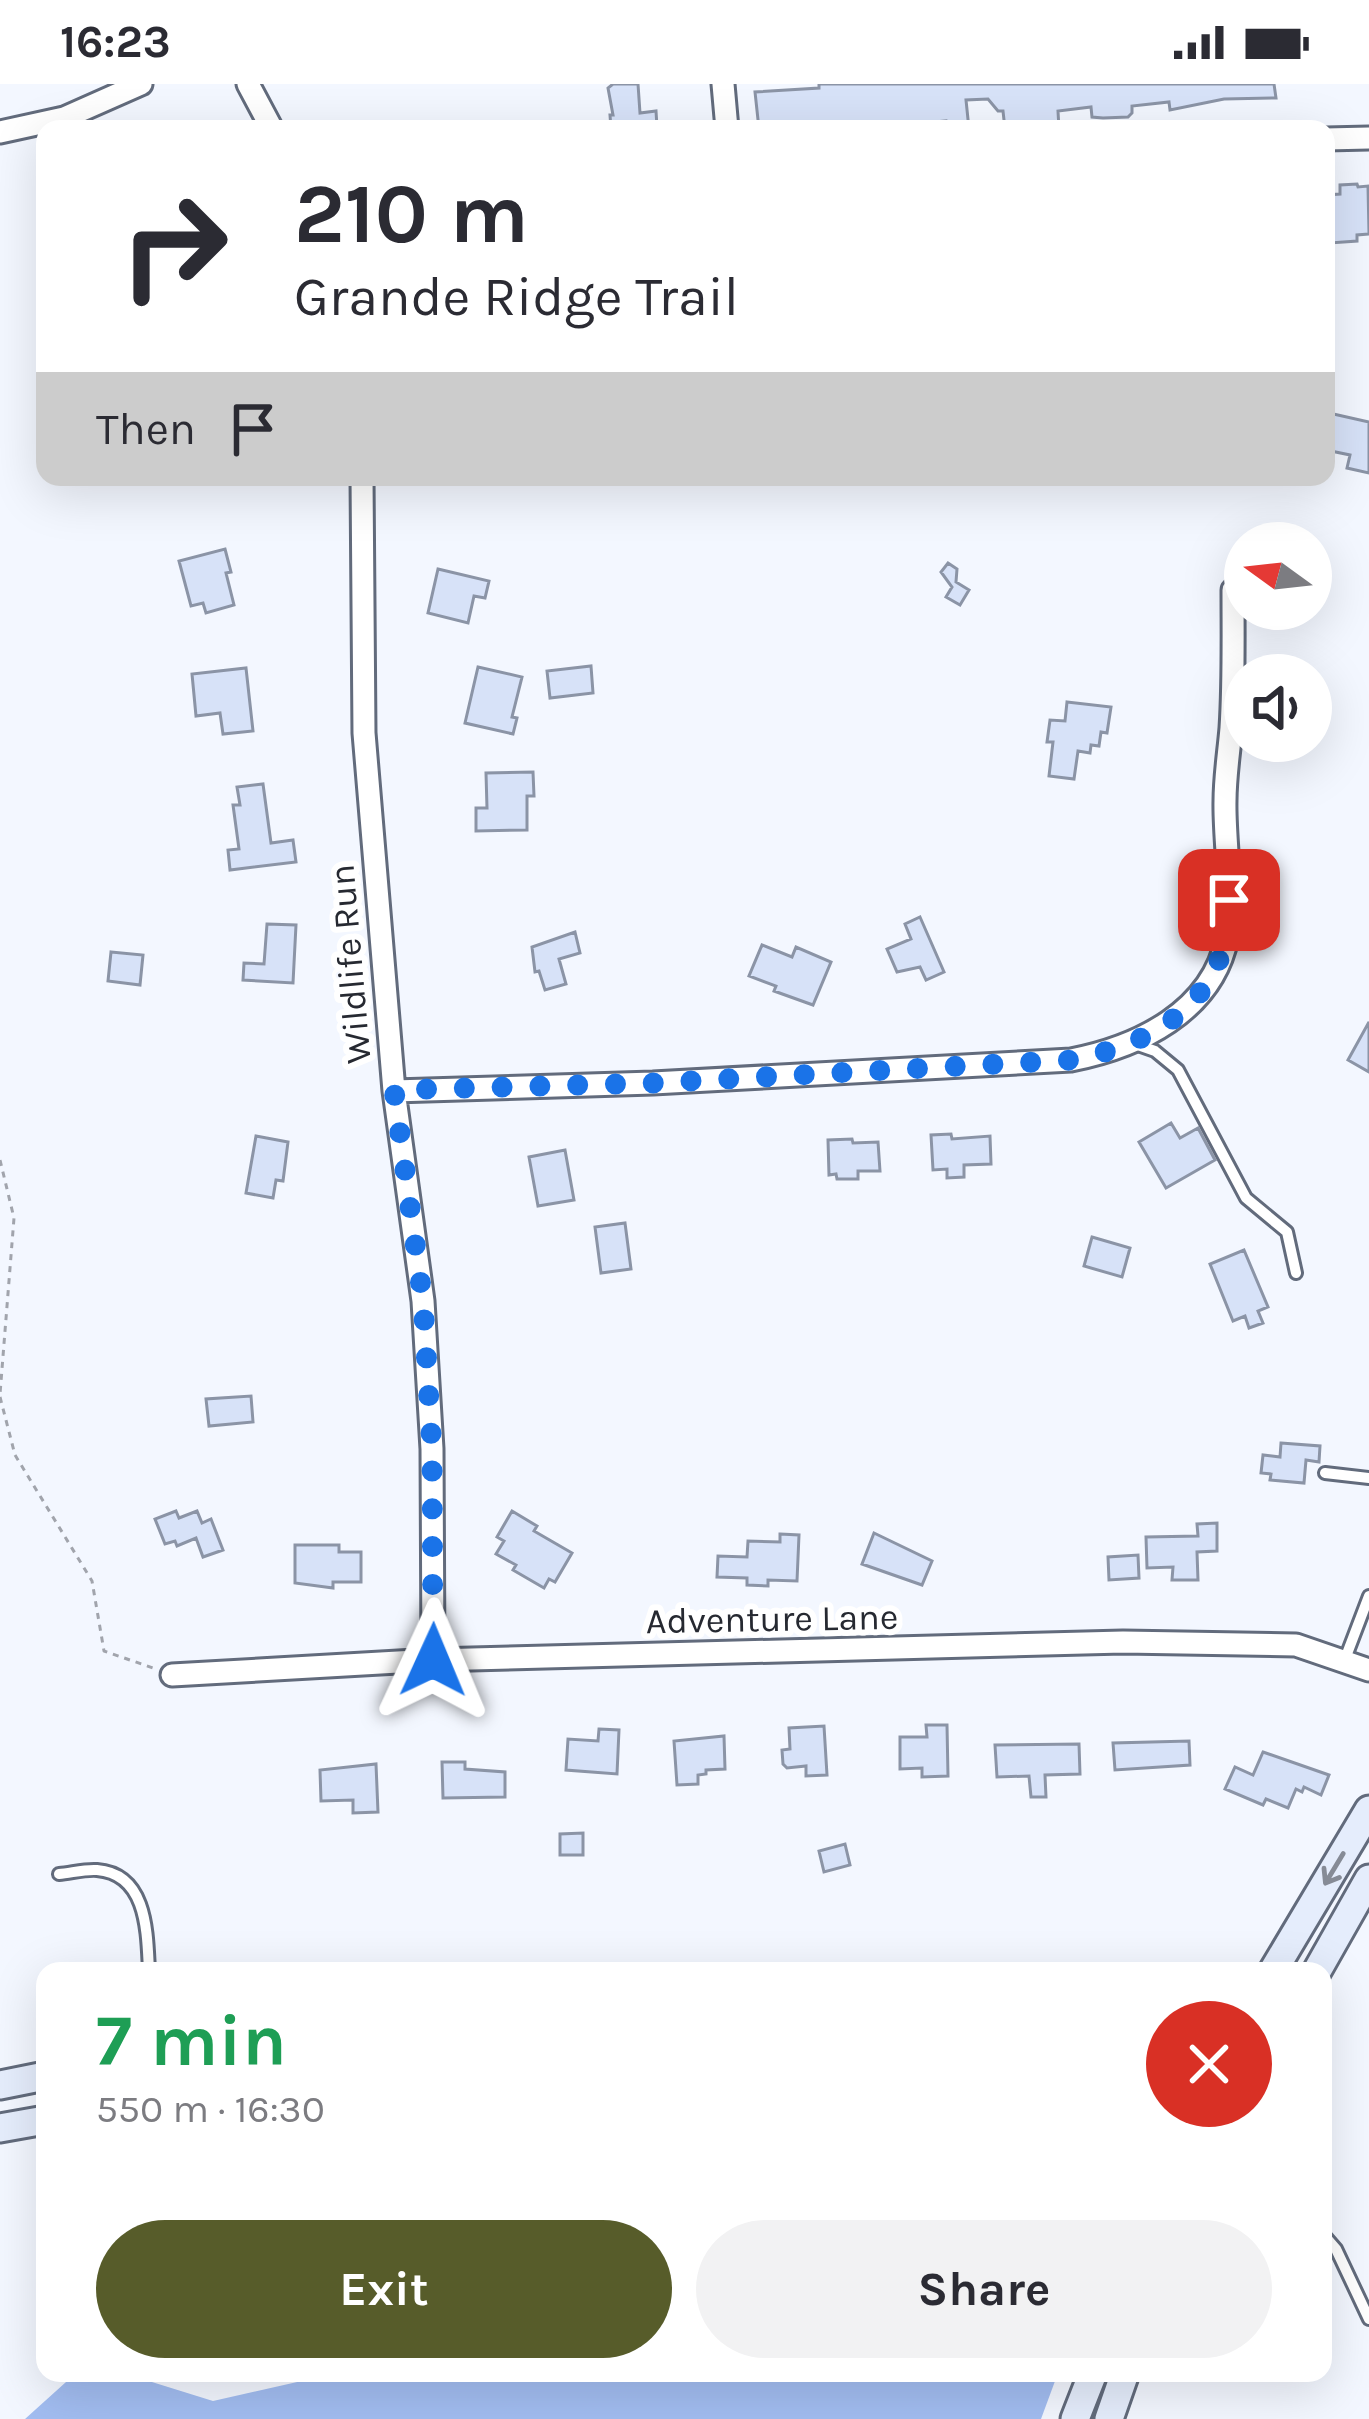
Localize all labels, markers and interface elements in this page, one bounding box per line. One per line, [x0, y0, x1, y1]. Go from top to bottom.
text: 16:23 [60, 16, 171, 68]
text: 210 m [294, 165, 529, 263]
icon: right [96, 168, 252, 324]
text: Grande Ridge Trail [294, 265, 739, 329]
icon: arrive [220, 396, 286, 462]
text: Then [96, 403, 196, 455]
north arrow [1224, 522, 1332, 630]
map controls [1224, 522, 1332, 762]
button: sound [1224, 654, 1332, 762]
pin [1178, 849, 1280, 951]
street label: Wildlife Run [320, 863, 380, 1065]
icon: arrive [1196, 867, 1262, 933]
street label: Adventure Lane [645, 1596, 899, 1642]
position arrow [370, 1597, 496, 1723]
one-way arrow [1321, 1851, 1345, 1886]
text: 7 min [96, 1999, 287, 2083]
button: close [1146, 2001, 1272, 2127]
text: 550 m · 16:30 [96, 2086, 325, 2132]
button: Exit [96, 2220, 672, 2358]
button: Share [696, 2220, 1272, 2358]

